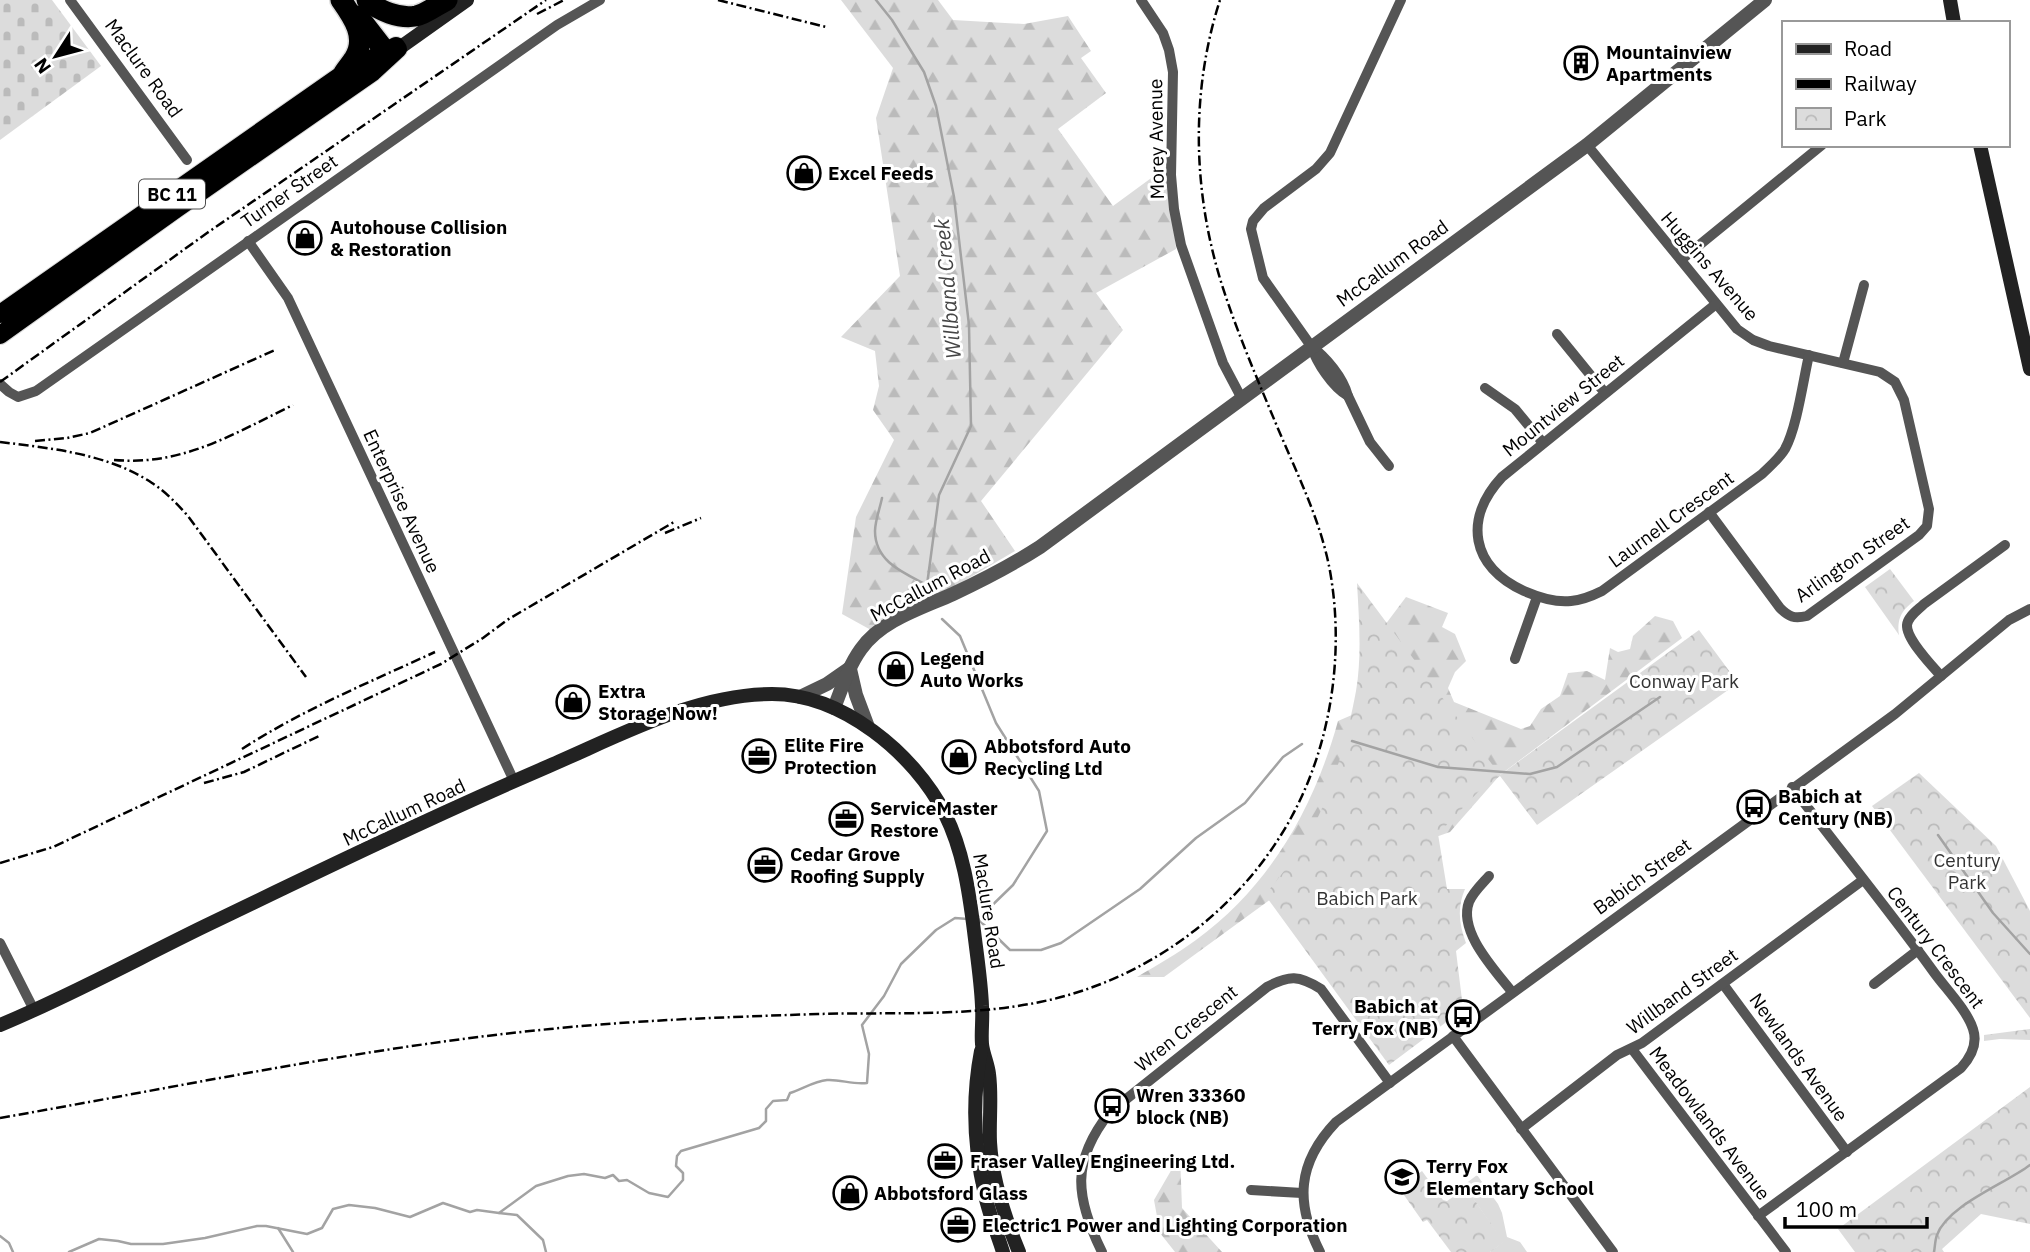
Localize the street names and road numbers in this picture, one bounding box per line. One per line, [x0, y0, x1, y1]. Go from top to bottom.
street label: Maclure Road [100, 14, 188, 122]
street label: Morey Avenue [1143, 78, 1169, 200]
street label: Turner Street [236, 149, 342, 233]
road number: BC 11 [139, 180, 205, 209]
street label: Huggins Avenue [1656, 206, 1764, 326]
street label: McCallum Road [1331, 214, 1453, 312]
street label: Mountview Street [1497, 348, 1629, 462]
street label: Enterprise Avenue [358, 425, 446, 577]
street label: Laurnell Crescent [1604, 465, 1738, 573]
street label: Arlington Street [1790, 511, 1914, 607]
street label: McCallum Road [866, 543, 994, 627]
street label: McCallum Road [339, 773, 469, 851]
street label: Babich Street [1588, 832, 1696, 920]
street label: Maclure Road [968, 852, 1010, 970]
street label: Century Crescent [1882, 881, 1990, 1013]
street label: Willband Street [1622, 943, 1742, 1039]
street label: Wren Crescent [1130, 979, 1242, 1077]
street label: Newlands Avenue [1744, 988, 1854, 1126]
street label: Meadowlands Avenue [1644, 1041, 1776, 1205]

